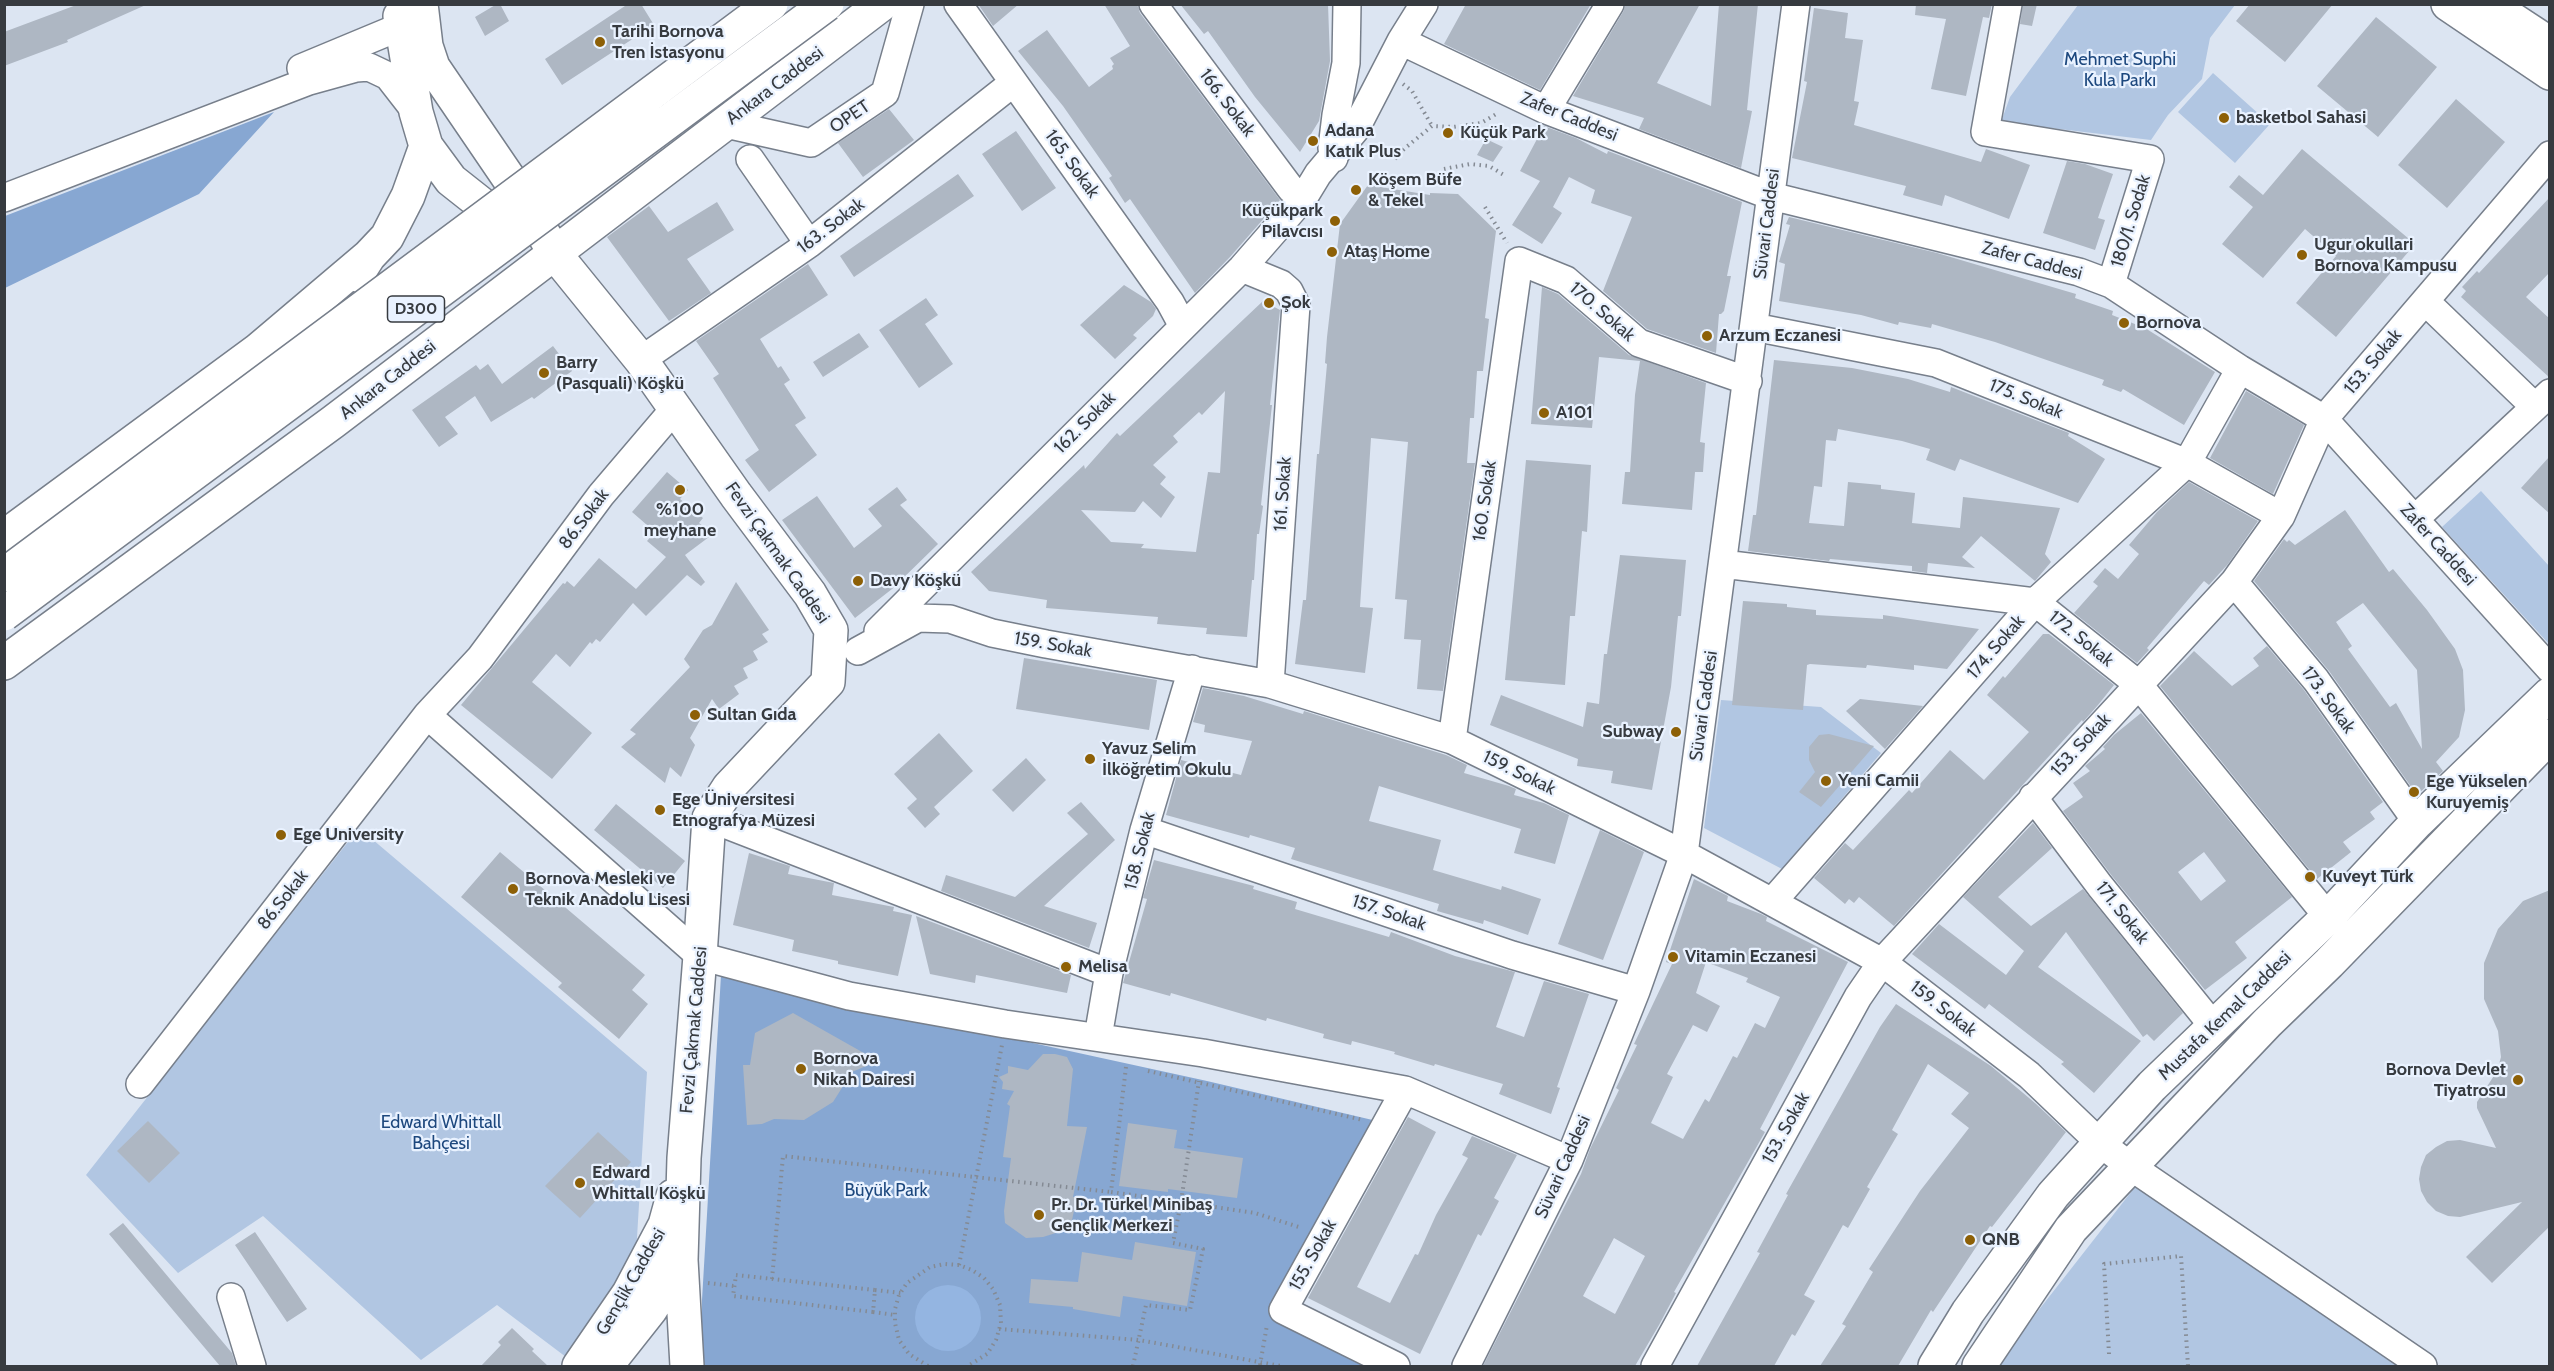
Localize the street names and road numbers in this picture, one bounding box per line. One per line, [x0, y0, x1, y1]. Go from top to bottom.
street label: Ankara Caddesi [722, 42, 828, 130]
street label: 166. Sokak [1195, 65, 1259, 141]
street label: Zafer Caddesi [1517, 88, 1621, 146]
street label: OPET [826, 96, 874, 138]
street label: 165. Sokak [1040, 126, 1104, 202]
street label: Süvari Caddesi [1750, 168, 1784, 280]
street label: 180/1. Sodak [2107, 172, 2155, 270]
street label: 163. Sokak [793, 194, 869, 258]
street label: Zafer Caddesi [1979, 237, 2085, 285]
street label: 170. Sokak [1565, 278, 1639, 346]
road number: D300 [388, 296, 444, 322]
street label: 153. Sokak [2340, 325, 2406, 399]
street label: Ankara Caddesi [336, 336, 440, 424]
street label: 175. Sokak [1986, 374, 2066, 424]
street label: 162. Sokak [1050, 388, 1120, 458]
street label: 161. Sokak [1270, 456, 1296, 532]
street label: 160. Sokak [1469, 459, 1501, 543]
street label: Fevzi Çakmak Caddesi [720, 478, 834, 628]
street label: 86.Sokak [554, 485, 614, 553]
street label: Zafer Caddesi [2395, 499, 2481, 591]
street label: 172. Sokak [2044, 606, 2118, 672]
street label: 174. Sokak [1962, 611, 2030, 683]
street label: 159. Sokak [1013, 628, 1093, 662]
street label: Süvari Caddesi [1686, 650, 1722, 762]
street label: 173. Sokak [2296, 662, 2360, 738]
street label: 153. Sokak [2046, 709, 2116, 781]
street label: 159. Sokak [1479, 746, 1559, 800]
street label: 158. Sokak [1120, 810, 1160, 892]
street label: 86.Sokak [253, 866, 313, 934]
street label: 171. Sokak [2091, 877, 2153, 949]
street label: 157. Sokak [1349, 890, 1429, 936]
street label: Fevzi Çakmak Caddesi [676, 946, 712, 1114]
street label: Mustafa Kemal Caddesi [2154, 947, 2296, 1085]
street label: 159. Sokak [1905, 976, 1981, 1042]
street label: 153. Sokak [1758, 1089, 1814, 1167]
street label: Süvari Caddesi [1531, 1112, 1595, 1222]
street label: 155. Sokak [1285, 1216, 1341, 1294]
street label: Gençlik Caddesi [592, 1225, 670, 1339]

